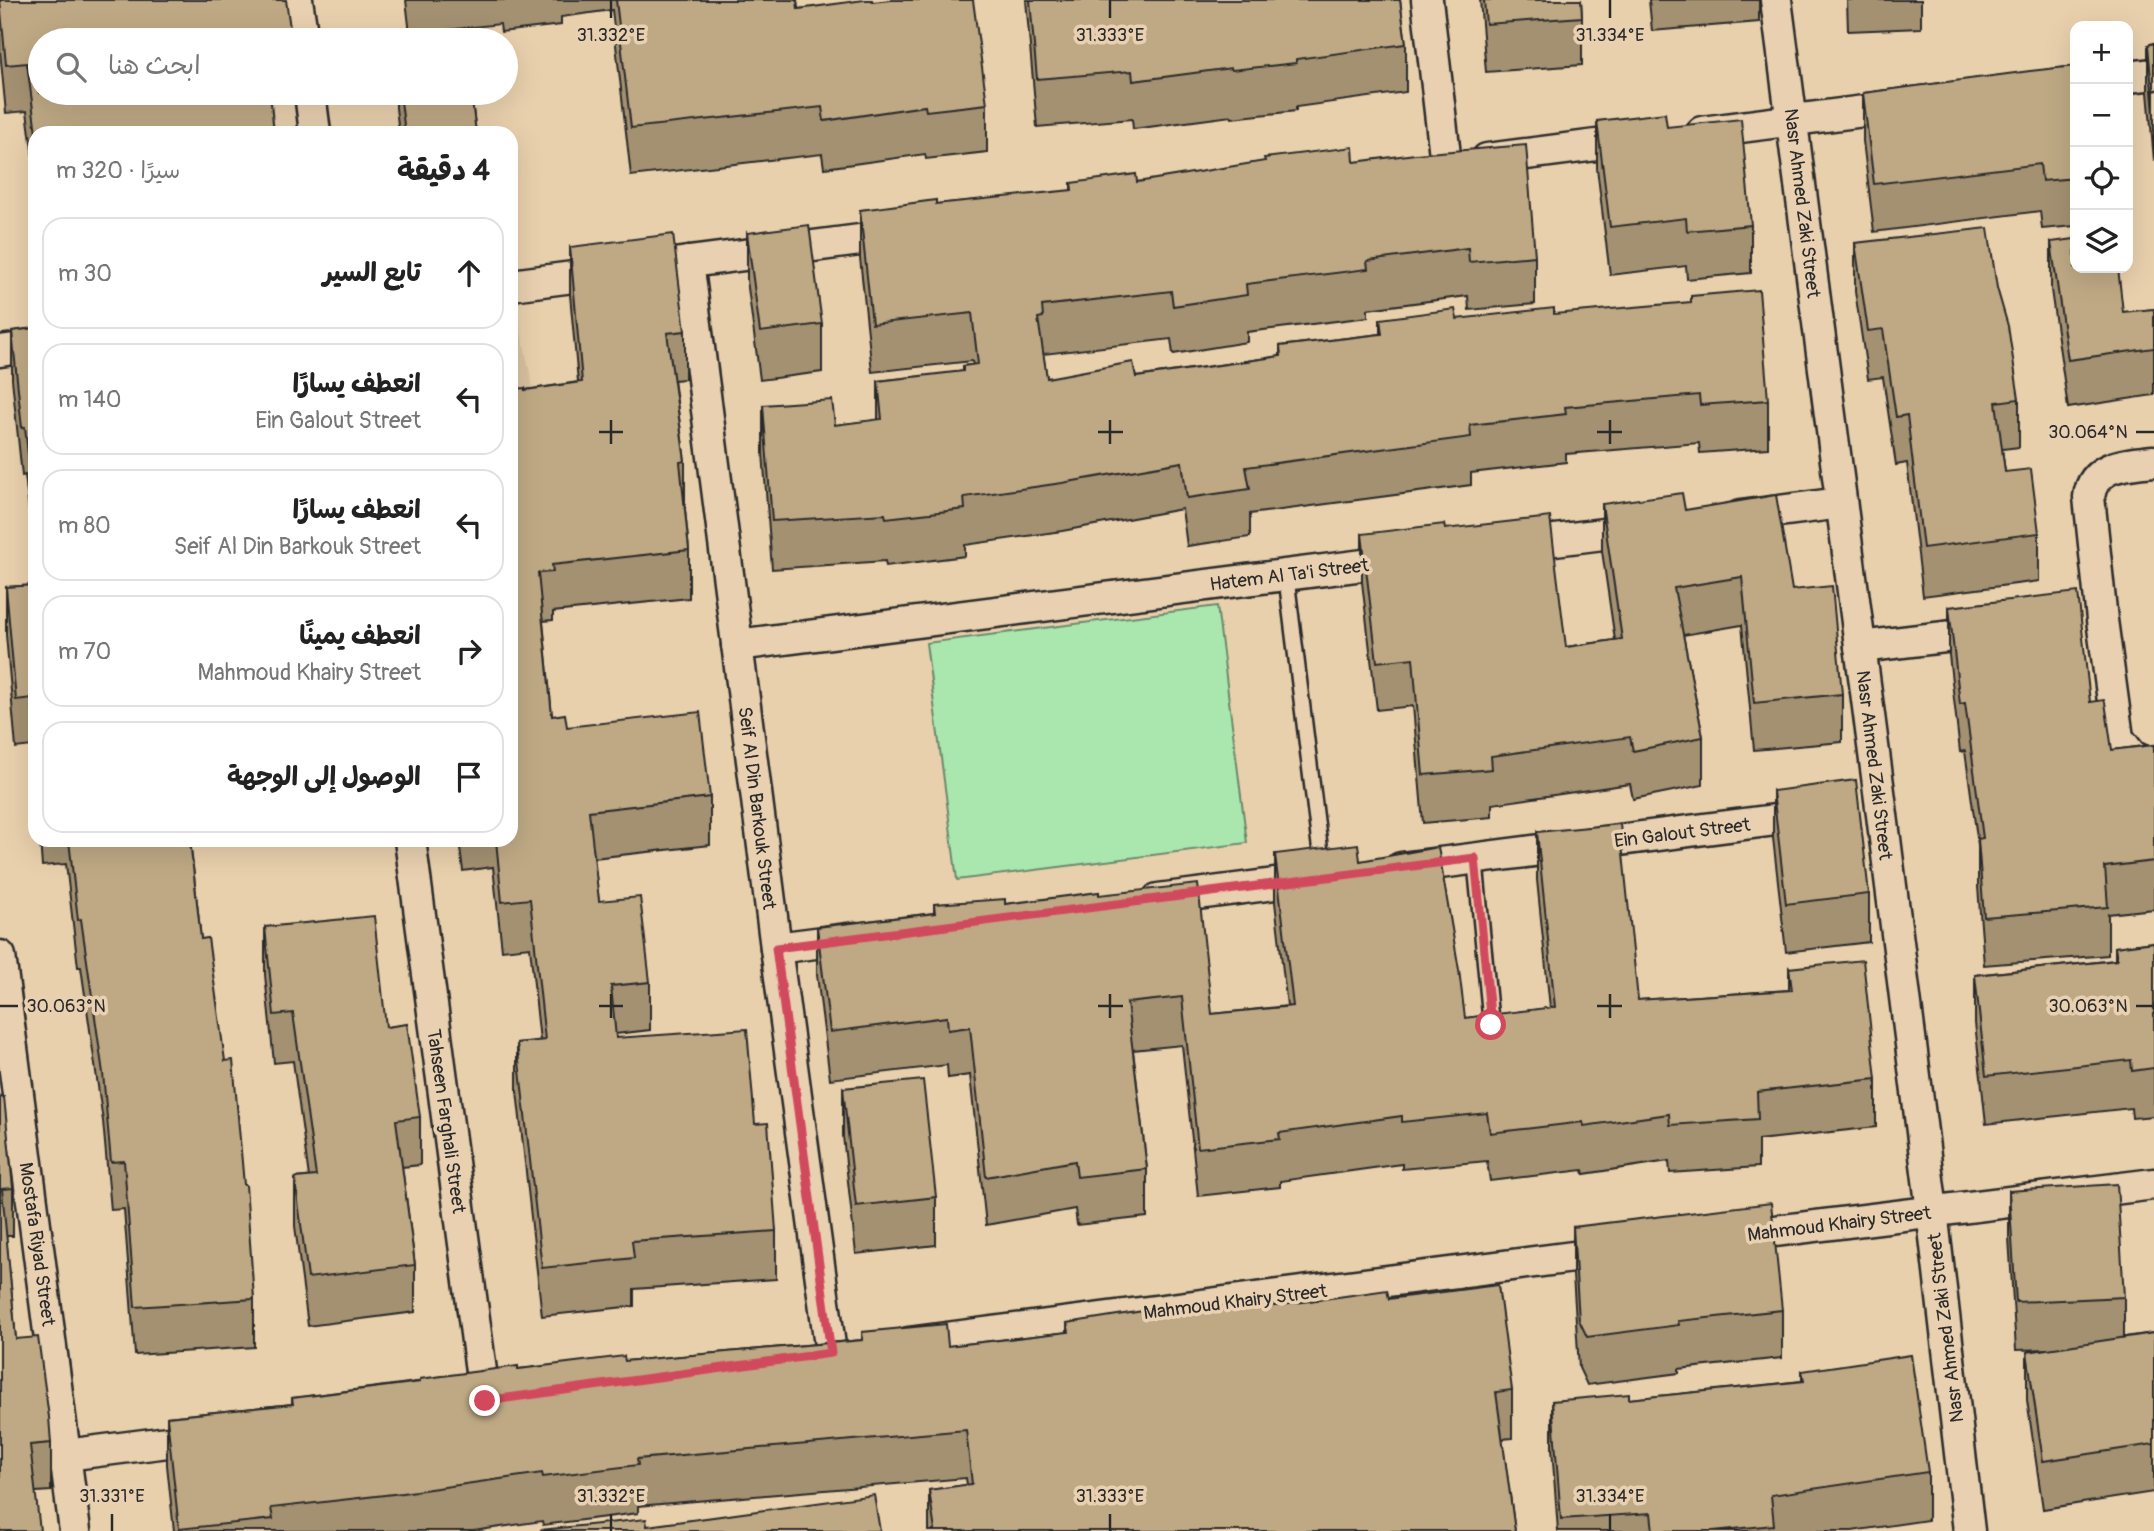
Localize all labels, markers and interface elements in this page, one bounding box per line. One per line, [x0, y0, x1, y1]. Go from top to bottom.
map controls [2070, 21, 2133, 273]
button: + [2070, 21, 2133, 84]
text: 31.332°E [577, 24, 645, 47]
text: 31.333°E [1076, 24, 1144, 47]
text: 31.334°E [1576, 24, 1644, 47]
search box [28, 28, 518, 105]
icon: search [52, 48, 90, 86]
text: ابحث هنا [108, 50, 201, 82]
button: − [2070, 84, 2133, 147]
street label: Nasr Ahmed Zaki Street [1778, 107, 1826, 300]
button: locate [2070, 147, 2133, 210]
text: 4 دقيقة [397, 152, 490, 189]
text: سيرًا · 320 m [56, 156, 180, 185]
button: layers [2070, 210, 2133, 273]
icon: ahead [450, 254, 488, 292]
text: تابع السير [323, 257, 421, 289]
text: 30 m [58, 259, 112, 288]
text: انعطف يسارًا [292, 368, 421, 400]
icon: left [450, 380, 488, 418]
text: 140 m [58, 385, 121, 414]
text: Ein Galout Street [255, 406, 421, 435]
text: 30.064°N [2048, 421, 2128, 444]
text: انعطف يسارًا [292, 494, 421, 526]
icon: left [450, 506, 488, 544]
text: 80 m [58, 511, 111, 540]
text: Seif Al Din Barkouk Street [174, 532, 421, 561]
street label: Hatem Al Ta'i Street [1208, 553, 1370, 597]
text: انعطف يمينًا [299, 620, 421, 652]
icon: right [450, 632, 488, 670]
text: 70 m [58, 637, 111, 666]
text: Mahmoud Khairy Street [198, 658, 421, 687]
street label: Nasr Ahmed Zaki Street [1850, 669, 1898, 862]
street label: Seif Al Din Barkouk Street [733, 705, 781, 911]
icon: arrive [450, 758, 488, 796]
text: الوصول إلى الوجهة [227, 761, 421, 793]
street label: Ein Galout Street [1613, 813, 1752, 853]
text: 30.063°N [26, 995, 106, 1018]
text: 30.063°N [2048, 995, 2128, 1018]
route start [1475, 1009, 1506, 1040]
street label: Tahseen Farghali Street [421, 1027, 471, 1215]
street label: Mostafa Riyad Street [14, 1161, 60, 1328]
street label: Mahmoud Khairy Street [1746, 1201, 1933, 1247]
street label: Nasr Ahmed Zaki Street [1922, 1231, 1970, 1424]
street label: Mahmoud Khairy Street [1142, 1279, 1329, 1325]
route end [469, 1385, 500, 1416]
text: 31.331°E [79, 1485, 145, 1508]
text: 31.332°E [577, 1485, 645, 1508]
text: 31.333°E [1076, 1485, 1144, 1508]
text: 31.334°E [1576, 1485, 1644, 1508]

